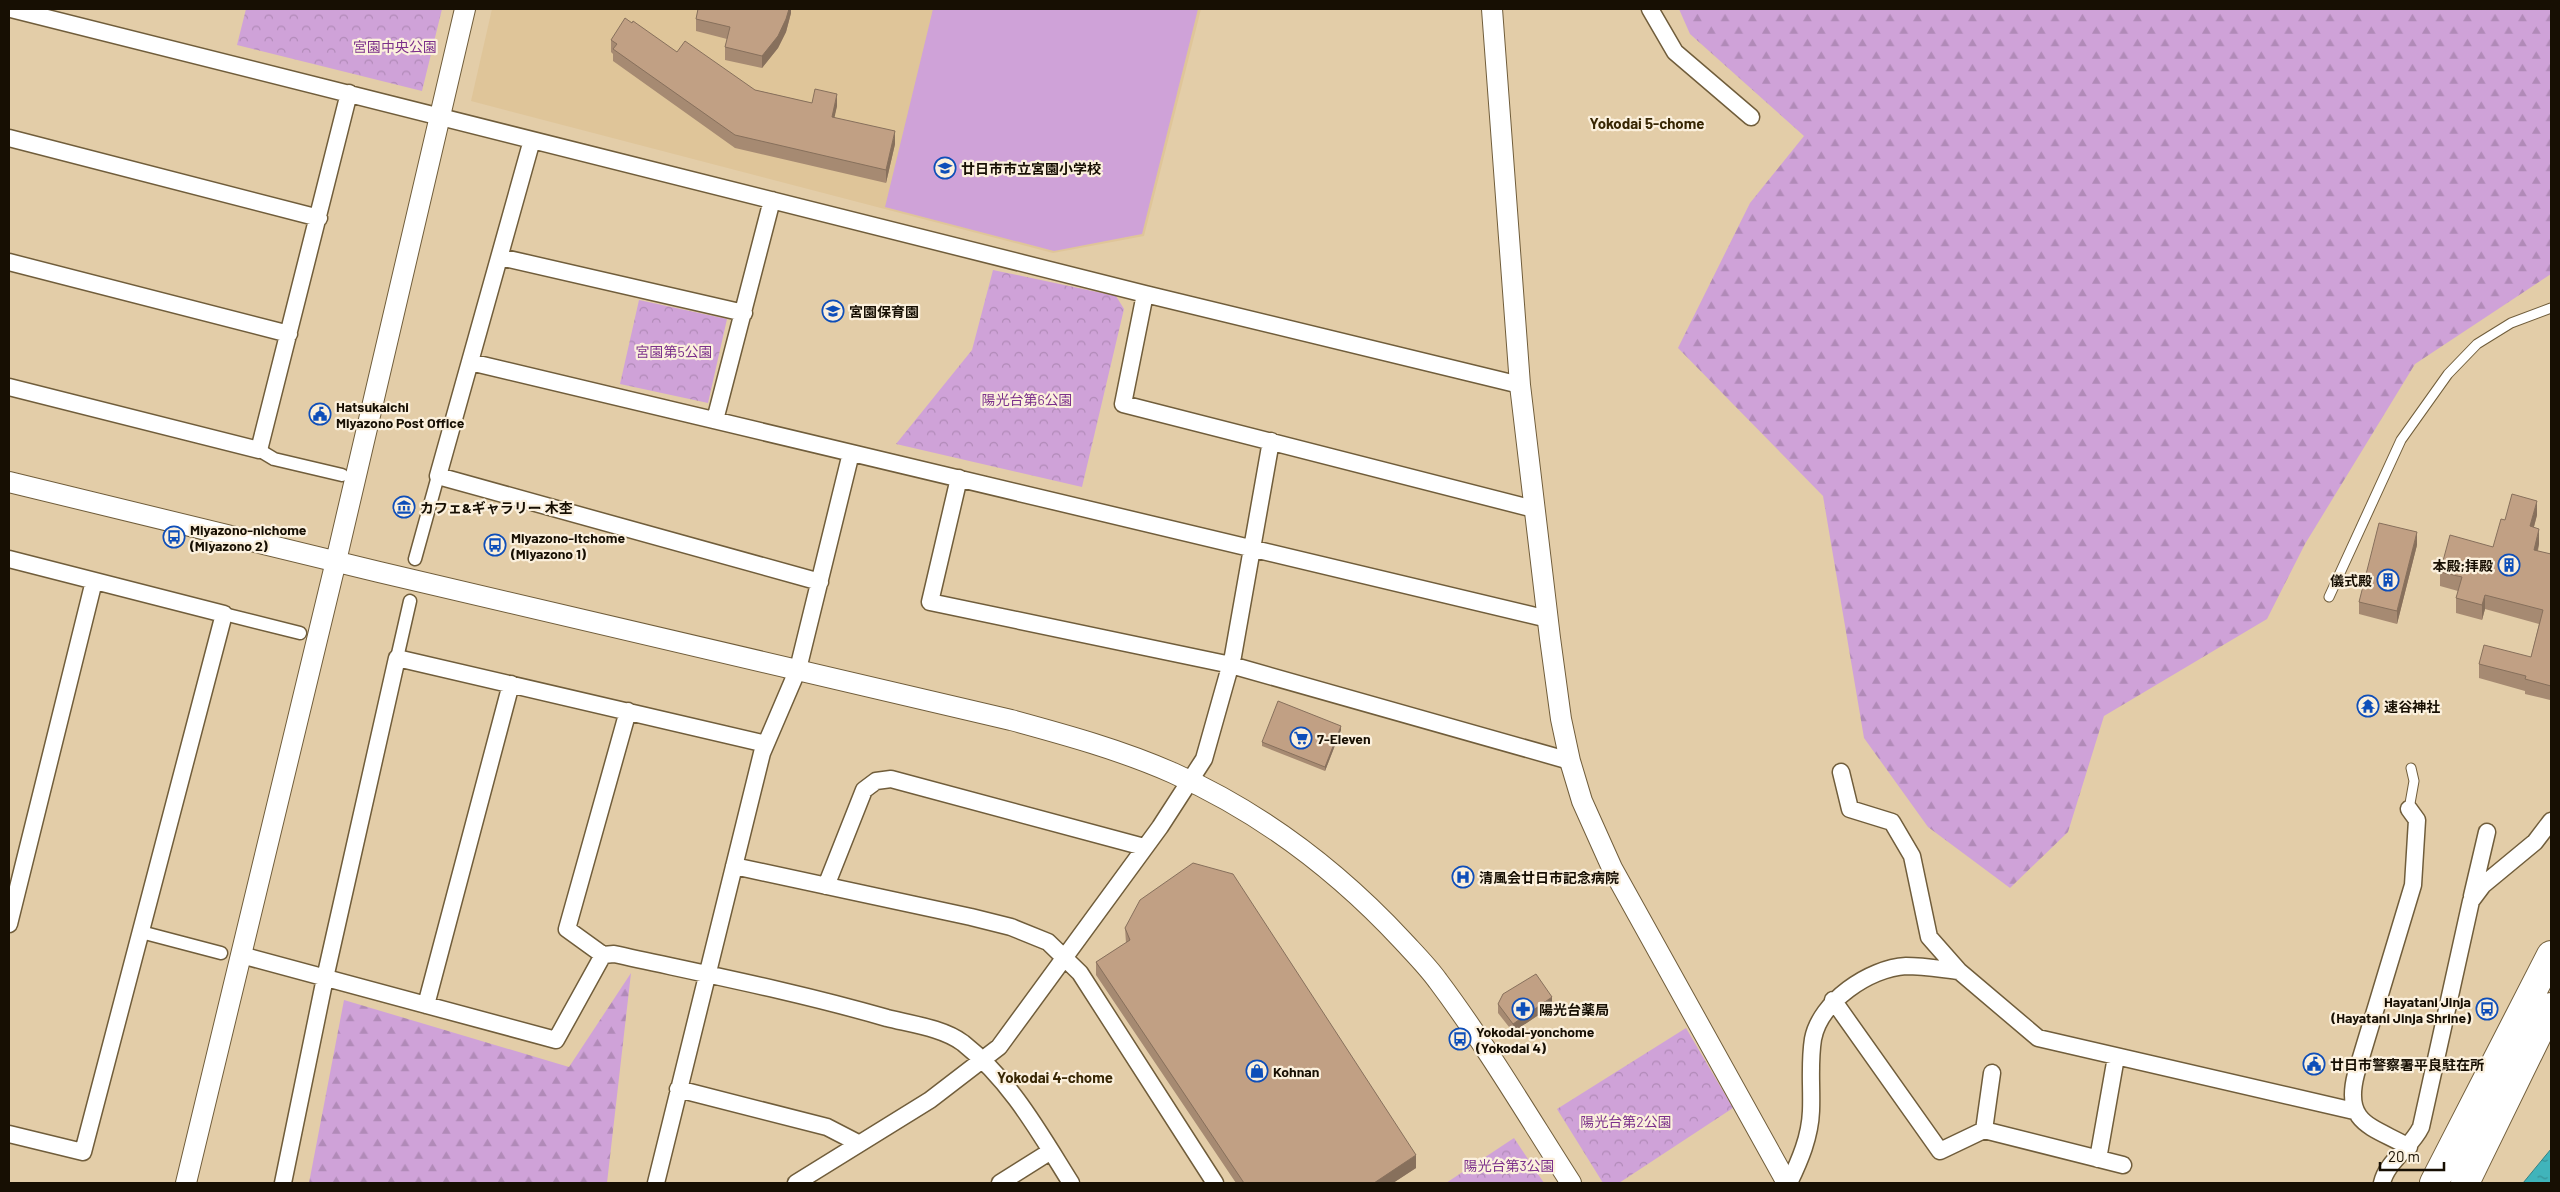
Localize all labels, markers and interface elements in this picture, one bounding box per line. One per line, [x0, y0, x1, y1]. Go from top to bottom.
park label: 宮園中央公園 [353, 38, 437, 55]
district label: Yokodai 5-chome [1590, 114, 1704, 132]
school or university icon: 廿日市市立宮園小学校 [933, 156, 957, 180]
place label: 廿日市市立宮園小学校 [961, 160, 1101, 177]
school or university icon: 宮園保育園 [821, 299, 845, 323]
place label: 宮園保育園 [849, 303, 919, 320]
park label: 宮園第5公園 [635, 343, 713, 360]
park label: 陽光台第6公園 [981, 391, 1073, 408]
place label: Hatsukaichi Miyazono Post Office [336, 398, 465, 431]
public building icon: Hatsukaichi Miyazono Post Office [308, 402, 332, 426]
museum icon: カフェ&ギャラリー 木杢 [392, 495, 416, 519]
place label: カフェ&ギャラリー 木杢 [420, 499, 573, 516]
place label: Miyazono-nichome (Miyazono 2) [189, 521, 307, 554]
bus stop icon: Miyazono-nichome (Miyazono 2) [162, 525, 186, 549]
place label: Miyazono-itchome (Miyazono 1) [510, 529, 625, 562]
bus stop icon: Miyazono-itchome (Miyazono 1) [483, 533, 507, 557]
building icon: 本殿;拝殿 [2497, 553, 2521, 577]
place label: 本殿;拝殿 [2433, 557, 2493, 574]
building icon: 儀式殿 [2376, 568, 2400, 592]
place label: 儀式殿 [2330, 572, 2372, 589]
temple icon: 速谷神社 [2356, 694, 2380, 718]
place label: 速谷神社 [2384, 698, 2440, 715]
supermarket icon: 7-Eleven [1289, 726, 1313, 750]
place label: 7-Eleven [1317, 730, 1371, 747]
hospital icon: 清風会廿日市記念病院 [1451, 865, 1475, 889]
place label: 清風会廿日市記念病院 [1479, 869, 1619, 886]
place label: Hayatani Jinja (Hayatani Jinja Shrine) [2330, 993, 2471, 1026]
pharmacy icon: 陽光台薬局 [1511, 997, 1535, 1021]
bus stop icon: Hayatani Jinja (Hayatani Jinja Shrine) [2475, 997, 2499, 1021]
place label: 陽光台薬局 [1539, 1001, 1609, 1018]
place label: Yokodai-yonchome (Yokodai 4) [1475, 1023, 1595, 1056]
bus stop icon: Yokodai-yonchome (Yokodai 4) [1448, 1027, 1472, 1051]
public building icon: 廿日市警察署平良駐在所 [2302, 1052, 2326, 1076]
place label: 廿日市警察署平良駐在所 [2330, 1056, 2484, 1073]
shop icon: Kohnan [1245, 1059, 1269, 1083]
place label: Kohnan [1273, 1063, 1319, 1080]
district label: Yokodai 4-chome [997, 1068, 1113, 1086]
park label: 陽光台第2公園 [1580, 1113, 1672, 1130]
scale bar [2380, 1140, 2444, 1172]
text: 20 m [2388, 1147, 2420, 1165]
park label: 陽光台第3公園 [1463, 1157, 1555, 1174]

